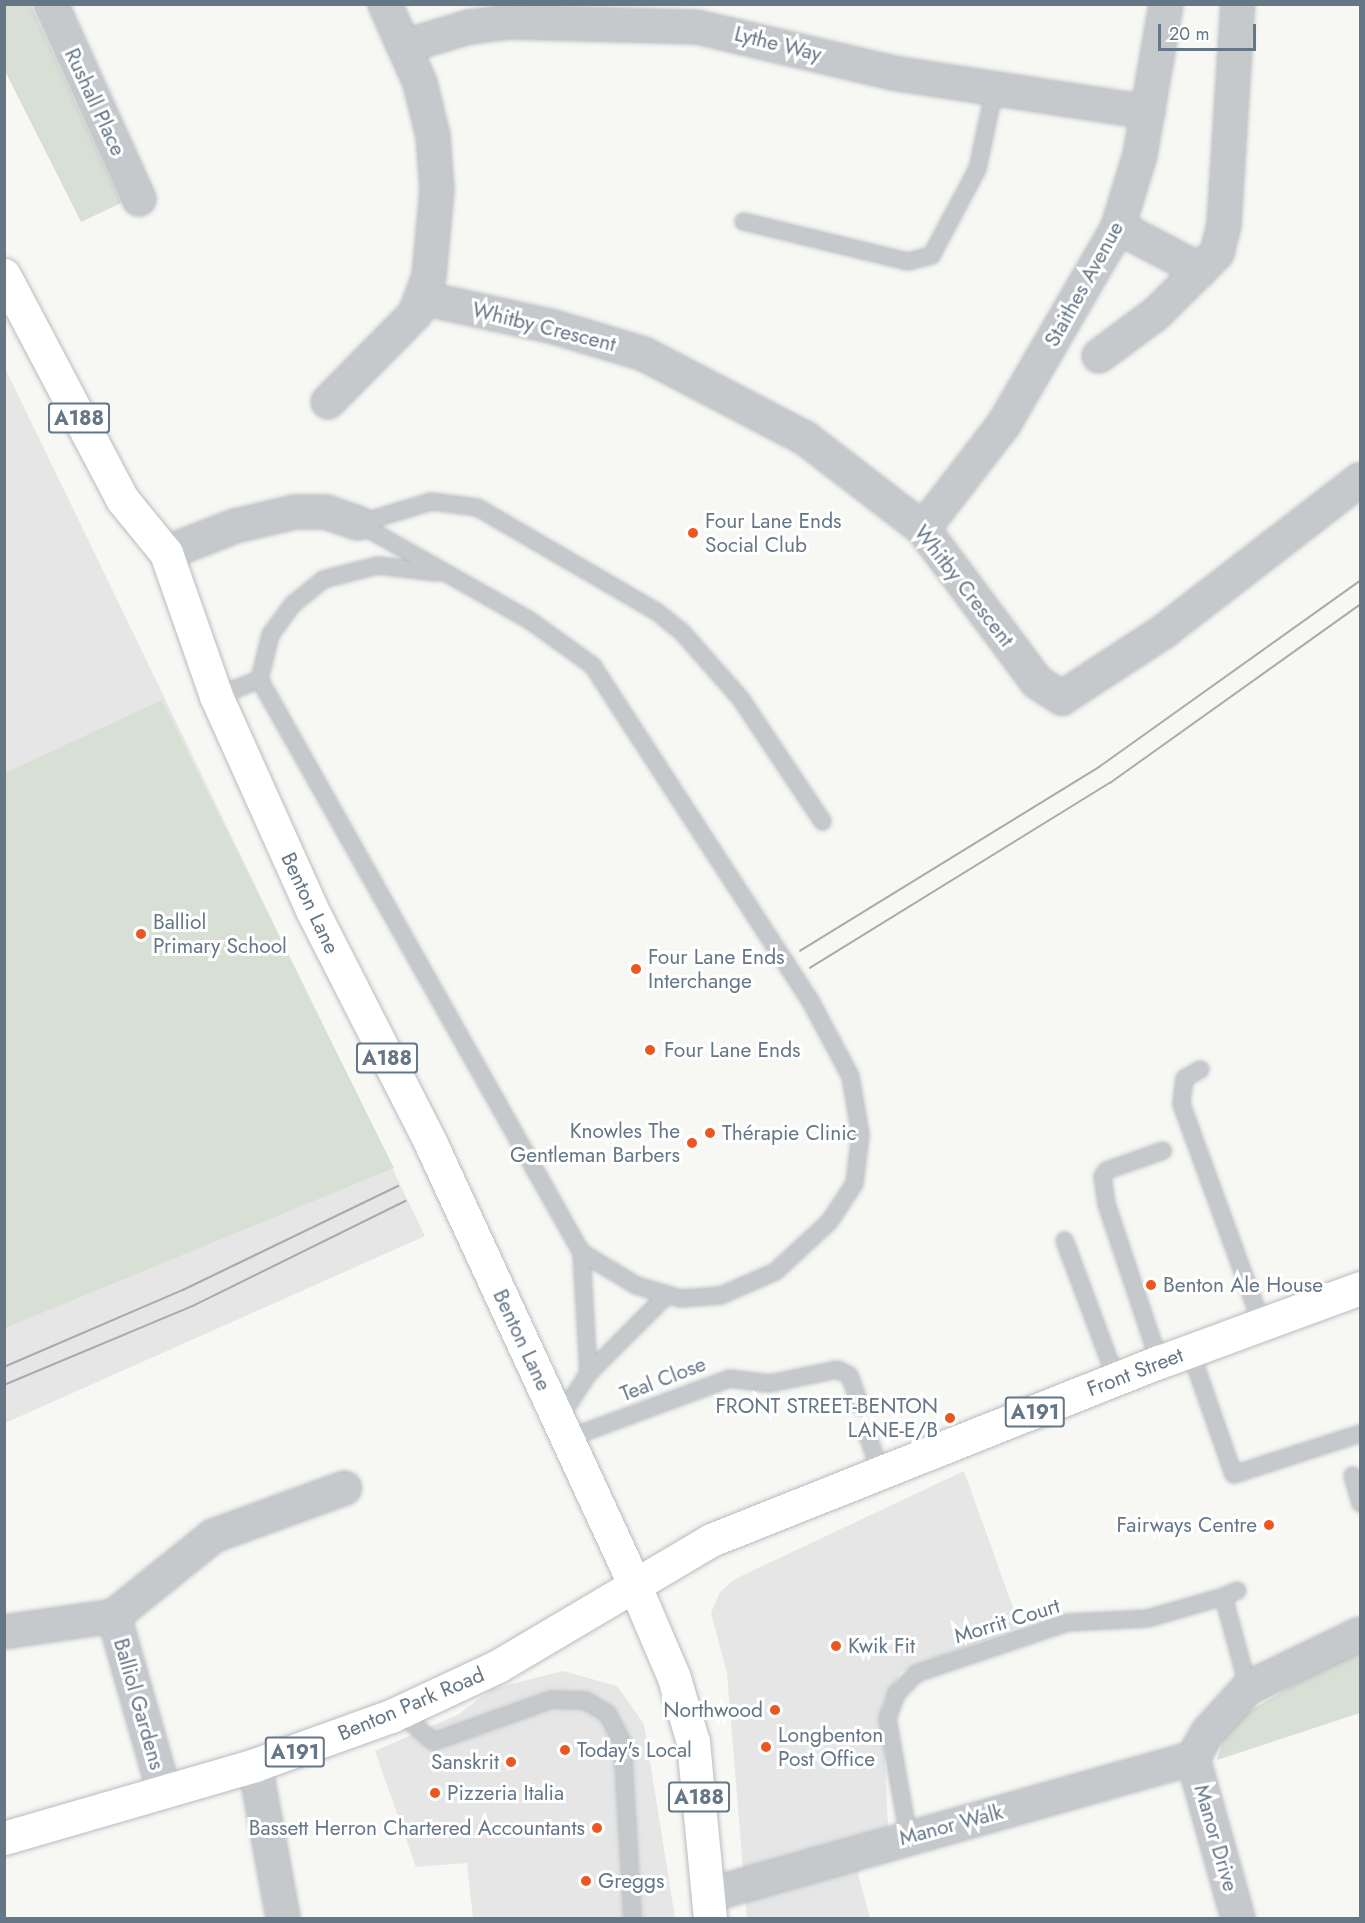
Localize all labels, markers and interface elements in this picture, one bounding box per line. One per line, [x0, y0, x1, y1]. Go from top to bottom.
scale bar [1161, 12, 1258, 50]
street label: Lythe Way [732, 21, 824, 67]
text: 20 m [1169, 21, 1209, 47]
street label: Rushall Place [59, 44, 131, 160]
street label: Staithes Avenue [1039, 217, 1129, 351]
street label: Whitby Crescent [470, 297, 618, 357]
road number: A188 [48, 401, 110, 435]
place label: Four Lane Ends Social Club [705, 508, 842, 558]
street label: Whitby Crescent [909, 520, 1019, 652]
marker: Four Lane Ends Social Club [686, 526, 700, 540]
street label: Benton Lane [276, 848, 344, 958]
place label: Balliol Primary School [153, 909, 287, 959]
marker: Balliol Primary School [134, 927, 148, 941]
place label: Four Lane Ends Interchange [648, 944, 785, 994]
marker: Four Lane Ends Interchange [629, 962, 643, 976]
place label: Four Lane Ends [664, 1037, 801, 1063]
road number: A188 [356, 1041, 418, 1075]
marker: Four Lane Ends [641, 1041, 659, 1059]
place label: Knowles The Gentleman Barbers [510, 1118, 680, 1168]
place label: Thérapie Clinic [722, 1120, 857, 1146]
marker: Thérapie Clinic [703, 1126, 717, 1140]
marker: Knowles The Gentleman Barbers [685, 1136, 699, 1150]
place label: Benton Ale House [1163, 1272, 1323, 1298]
marker: Benton Ale House [1144, 1278, 1158, 1292]
street label: Benton Lane [488, 1285, 556, 1395]
street label: Front Street [1083, 1342, 1187, 1402]
street label: Teal Close [617, 1351, 709, 1407]
place label: FRONT STREET-BENTON LANE-E/B [715, 1393, 938, 1443]
road number: A191 [1004, 1395, 1066, 1429]
marker: FRONT STREET-BENTON LANE-E/B [943, 1411, 957, 1425]
place label: Fairways Centre [1116, 1512, 1257, 1538]
marker: Fairways Centre [1262, 1518, 1276, 1532]
street label: Morrit Court [951, 1593, 1063, 1649]
place label: Kwik Fit [848, 1633, 915, 1659]
street label: Balliol Gardens [108, 1635, 170, 1773]
marker: Kwik Fit [829, 1639, 843, 1653]
street label: Benton Park Road [334, 1662, 488, 1746]
place label: Northwood [663, 1697, 763, 1723]
marker: Northwood [768, 1703, 782, 1717]
place label: Longbenton Post Office [778, 1722, 883, 1772]
road number: A191 [264, 1735, 326, 1769]
place label: Today's Local [577, 1737, 692, 1763]
marker: Longbenton Post Office [759, 1740, 773, 1754]
marker: Today's Local [558, 1743, 572, 1757]
place label: Sanskrit [431, 1749, 499, 1775]
marker: Sanskrit [504, 1755, 518, 1769]
place label: Pizzeria Italia [447, 1780, 564, 1806]
road number: A188 [668, 1780, 730, 1814]
street label: Manor Drive [1189, 1782, 1243, 1894]
marker: Pizzeria Italia [428, 1786, 442, 1800]
street label: Manor Walk [897, 1799, 1005, 1851]
place label: Bassett Herron Chartered Accountants [249, 1815, 585, 1841]
marker: Bassett Herron Chartered Accountants [590, 1821, 604, 1835]
place label: Greggs [598, 1868, 664, 1894]
marker: Greggs [579, 1874, 593, 1888]

